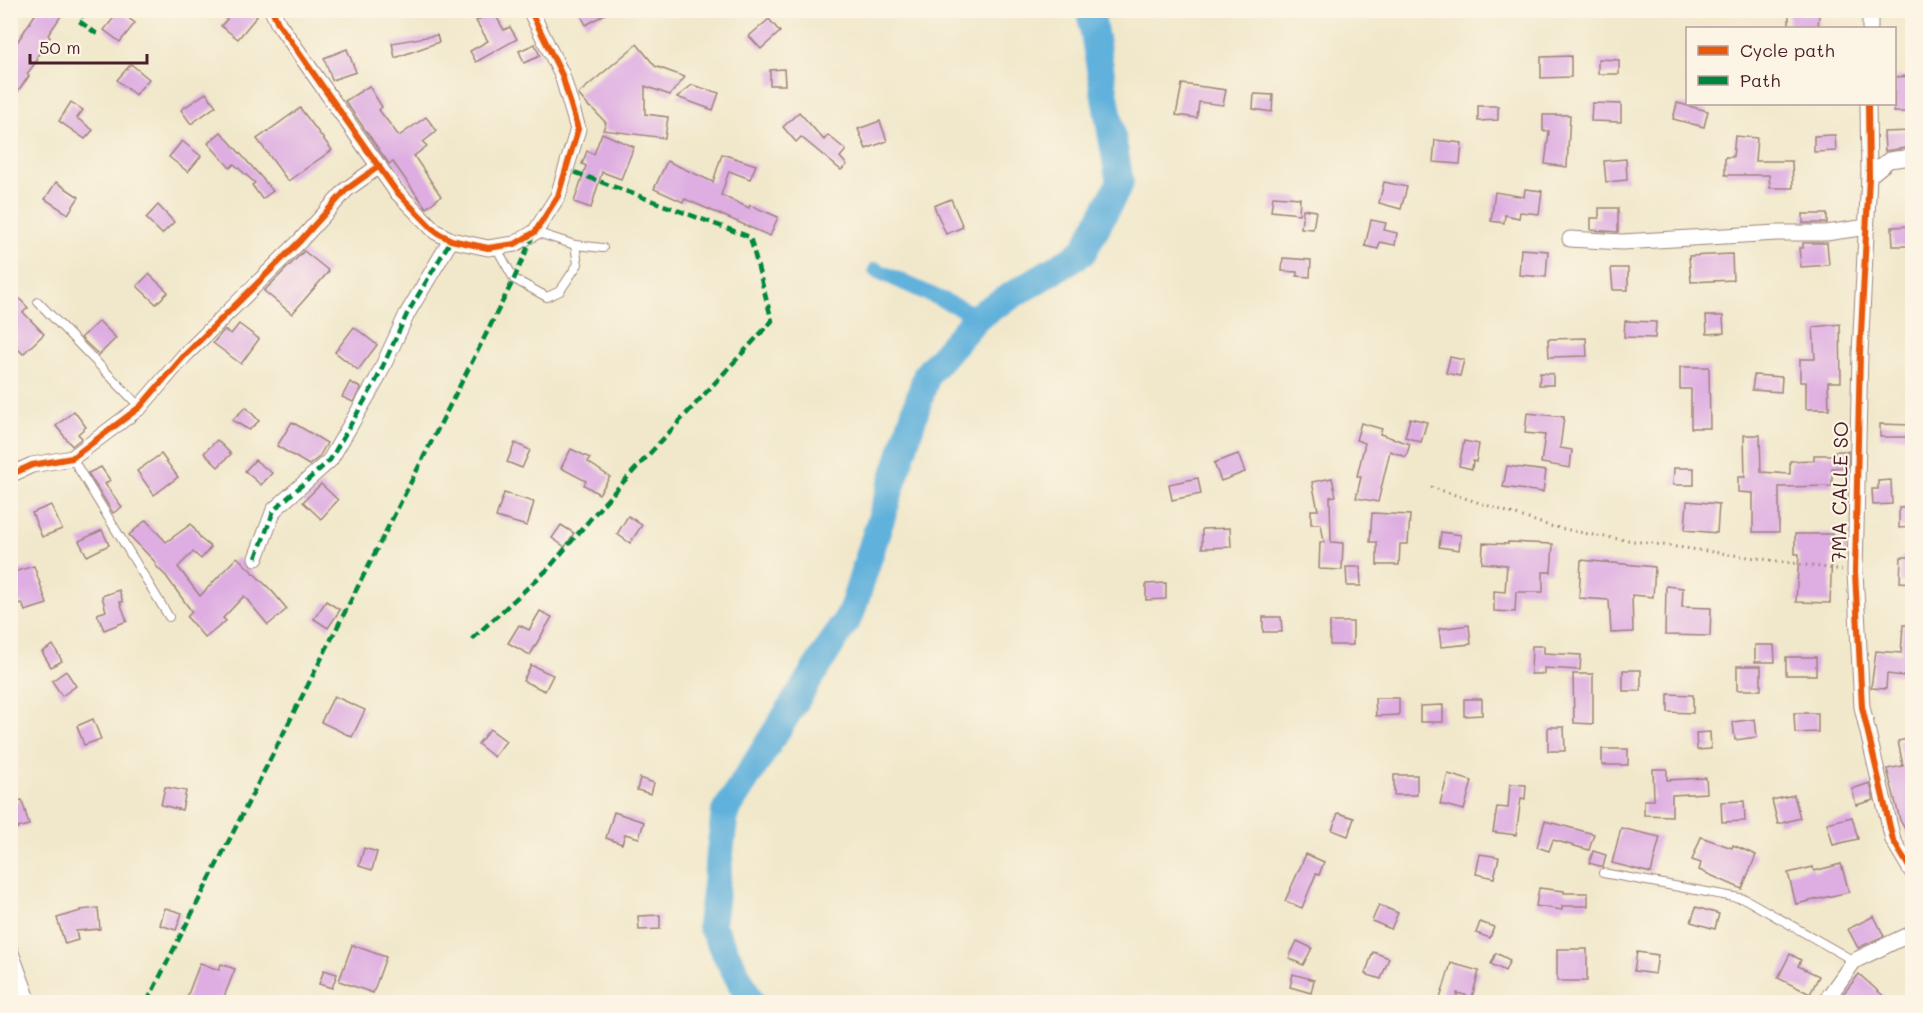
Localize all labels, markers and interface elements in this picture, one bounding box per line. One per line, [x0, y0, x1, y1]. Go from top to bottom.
scale bar [30, 27, 147, 65]
legend [1686, 27, 1896, 105]
text: 50 m [39, 35, 81, 59]
text: Cycle path [1740, 38, 1835, 62]
text: Path [1740, 68, 1780, 92]
street label: 7MA CALLE SO [1825, 421, 1853, 563]

